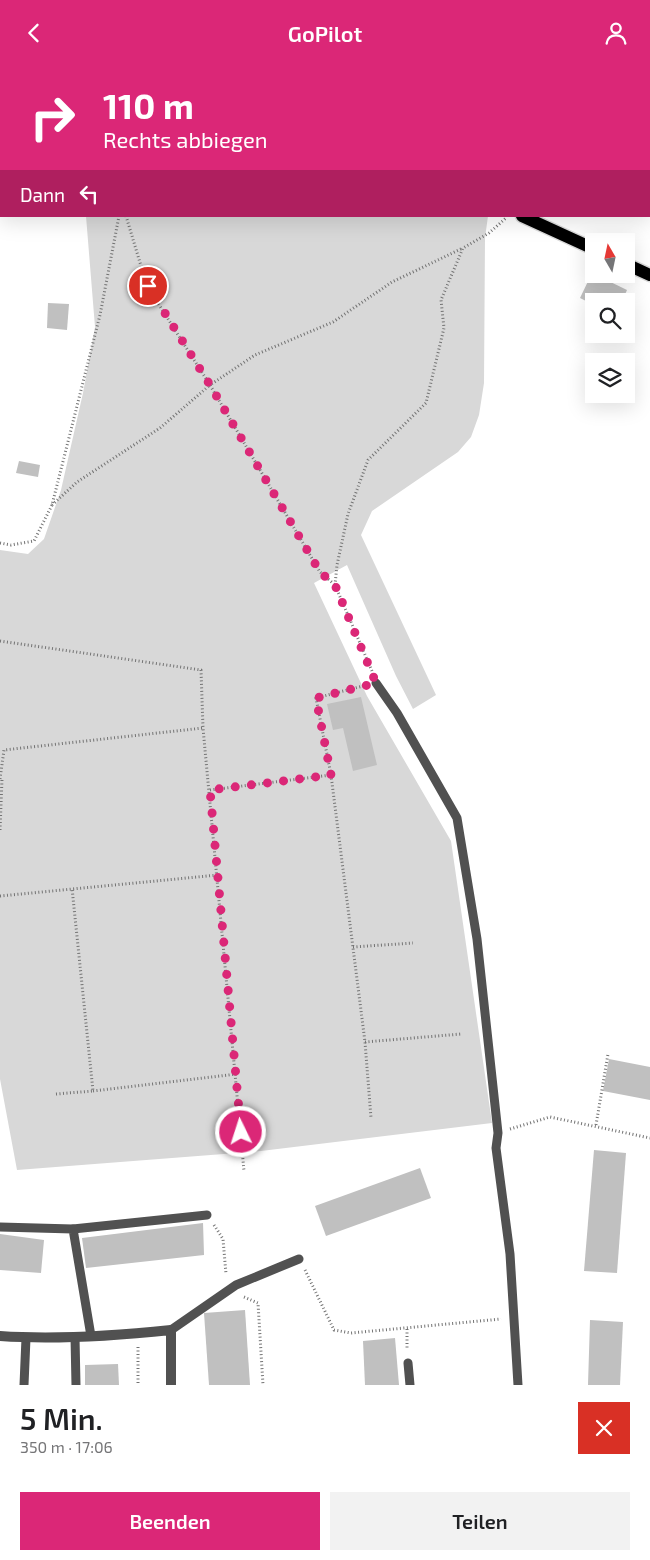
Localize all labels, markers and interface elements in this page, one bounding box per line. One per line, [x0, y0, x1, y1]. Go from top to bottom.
icon: back [20, 19, 48, 47]
icon: person [602, 19, 630, 47]
text: GoPilot [288, 20, 362, 46]
text: 110 m [103, 84, 194, 126]
icon: right [20, 85, 85, 150]
text: Rechts abbiegen [103, 126, 268, 152]
icon: left [75, 180, 103, 208]
text: Dann [20, 183, 65, 206]
north arrow [585, 233, 635, 283]
map controls [585, 233, 635, 403]
pin [127, 265, 169, 307]
icon: arrive [134, 272, 162, 300]
button: search [585, 293, 635, 343]
button: layers [585, 353, 635, 403]
position arrow [214, 1105, 266, 1157]
text: 5 Min. [20, 1400, 103, 1436]
button: close [578, 1402, 630, 1454]
text: 350 m · 17:06 [20, 1437, 113, 1456]
button: Beenden [20, 1492, 320, 1550]
button: Teilen [330, 1492, 630, 1550]

